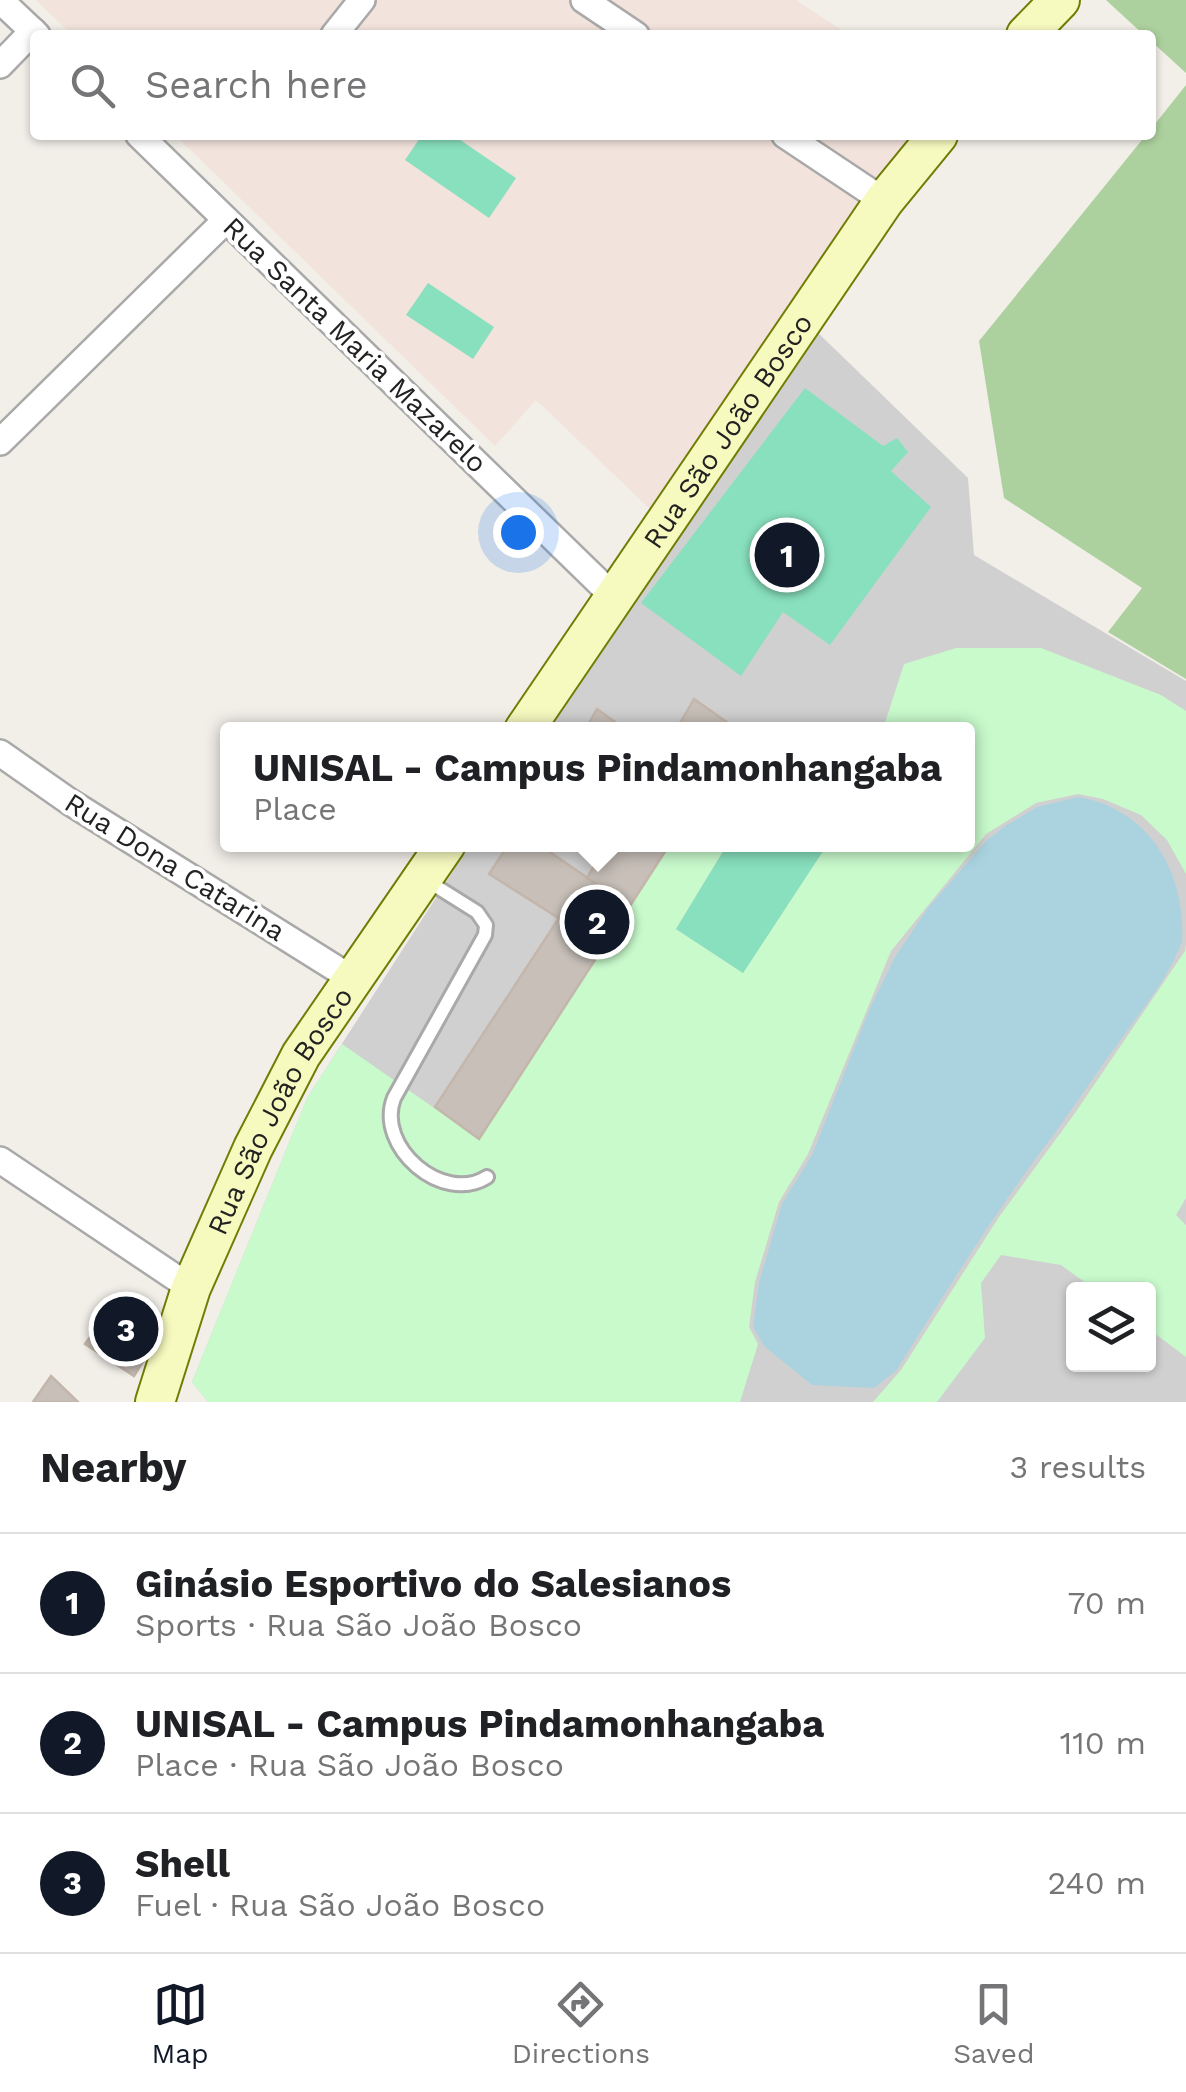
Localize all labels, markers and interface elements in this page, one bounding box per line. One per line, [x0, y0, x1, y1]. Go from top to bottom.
search box [30, 30, 1156, 140]
icon: search [65, 58, 120, 113]
text: Search here [145, 63, 368, 107]
street label: Rua Santa Maria Mazarelo [216, 210, 494, 480]
street label: Rua São João Bosco [636, 307, 819, 554]
your location [493, 507, 544, 558]
pin: 1 [754, 518, 820, 592]
popup [220, 722, 975, 852]
text: UNISAL - Campus Pindamonhangaba [253, 746, 942, 790]
street label: Rua Dona Catarina [59, 786, 291, 948]
text: Place [253, 790, 337, 828]
pin: 2 [564, 884, 630, 960]
street label: Rua São João Bosco [200, 981, 359, 1240]
map controls [1066, 1282, 1156, 1372]
button: layers [1066, 1282, 1156, 1372]
pin: 3 [94, 1292, 158, 1366]
text: Nearby [40, 1443, 187, 1492]
text: 3 results [1009, 1448, 1146, 1486]
text: Ginásio Esportivo do Salesianos [135, 1562, 731, 1606]
text: 1 [66, 1584, 79, 1622]
text: 70 m [1067, 1584, 1146, 1622]
text: Sports · Rua São João Bosco [135, 1606, 582, 1644]
text: UNISAL - Campus Pindamonhangaba [135, 1702, 824, 1746]
text: 2 [63, 1724, 82, 1762]
text: 110 m [1060, 1724, 1146, 1762]
text: Place · Rua São João Bosco [135, 1746, 564, 1784]
text: Shell [135, 1842, 230, 1886]
text: 3 [63, 1864, 82, 1902]
text: 240 m [1047, 1864, 1146, 1902]
text: Fuel · Rua São João Bosco [135, 1886, 545, 1924]
tab: Map [152, 1977, 209, 2070]
tab: Directions [512, 1977, 650, 2070]
tab: Saved [953, 1977, 1034, 2070]

